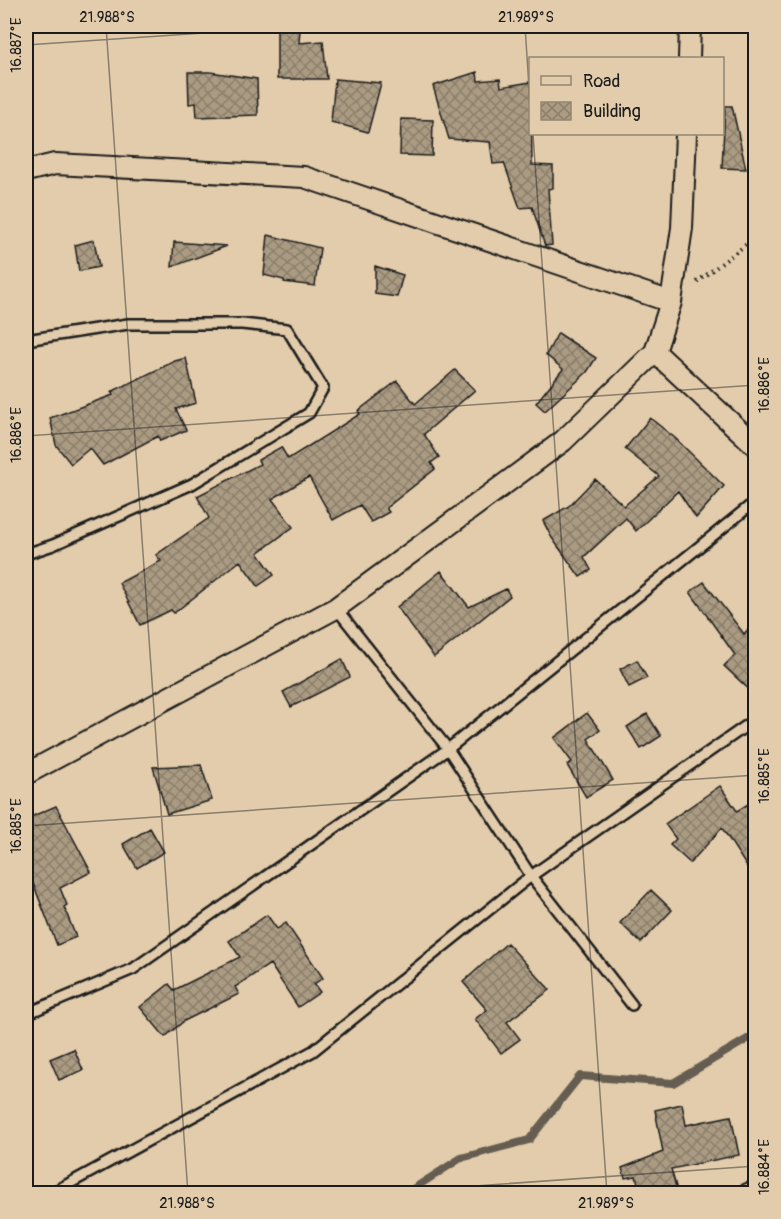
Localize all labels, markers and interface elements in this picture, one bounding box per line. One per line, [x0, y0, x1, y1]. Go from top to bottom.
text: 21.988°S [79, 8, 135, 27]
text: 21.989°S [498, 8, 554, 27]
text: 16.887°E [7, 17, 26, 73]
legend [529, 57, 724, 135]
text: Road [583, 70, 620, 93]
text: Building [583, 100, 641, 123]
text: 16.886°E [755, 357, 774, 413]
text: 16.886°E [7, 407, 26, 463]
text: 16.885°E [755, 748, 774, 804]
text: 16.885°E [7, 798, 26, 854]
text: 16.884°E [755, 1139, 774, 1195]
text: 21.988°S [159, 1194, 215, 1213]
text: 21.989°S [578, 1194, 634, 1213]

